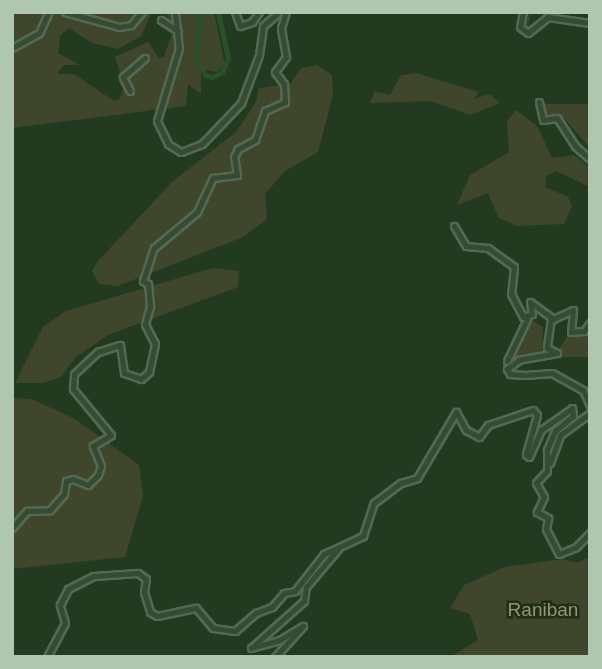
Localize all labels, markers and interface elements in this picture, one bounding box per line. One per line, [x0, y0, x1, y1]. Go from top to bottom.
park label: Raniban [508, 599, 578, 621]

